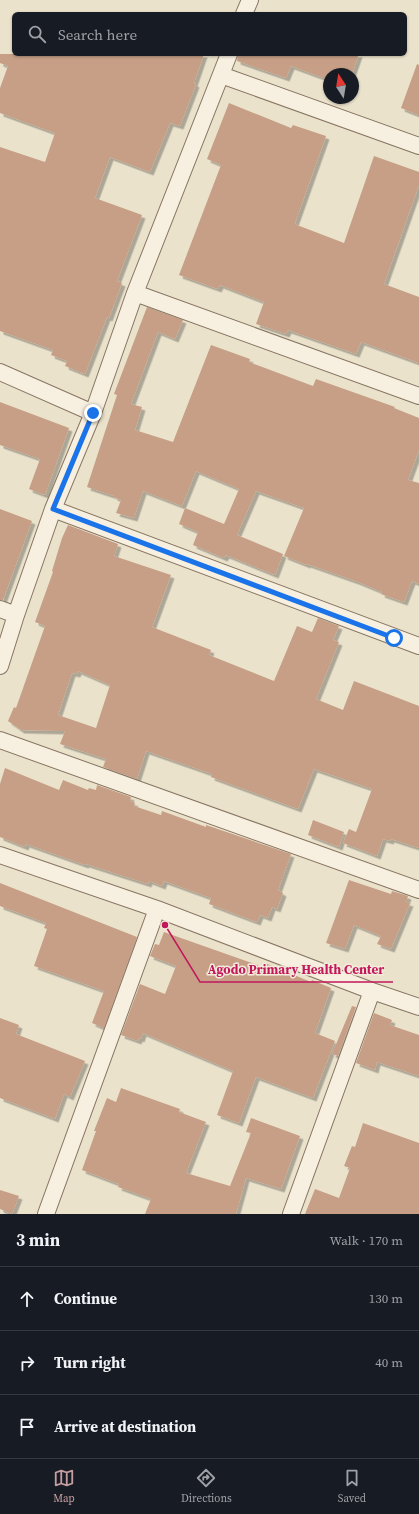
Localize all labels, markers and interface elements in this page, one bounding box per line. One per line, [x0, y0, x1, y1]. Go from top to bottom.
search box [12, 12, 407, 56]
icon: search [26, 23, 48, 45]
text: Search here [58, 24, 137, 45]
north arrow [323, 68, 359, 104]
route end [84, 404, 102, 422]
route start [385, 629, 403, 647]
callout: Agodo Primary Health Center [200, 957, 393, 982]
text: Agodo Primary Health Center [208, 961, 385, 978]
text: 3 min [16, 1228, 60, 1252]
text: Walk · 170 m [330, 1232, 403, 1249]
icon: ahead [16, 1288, 38, 1310]
text: Continue [54, 1288, 117, 1309]
text: 130 m [369, 1290, 403, 1307]
icon: right [16, 1352, 38, 1374]
text: Turn right [54, 1352, 126, 1373]
text: 40 m [375, 1354, 403, 1371]
icon: arrive [16, 1416, 38, 1438]
text: Arrive at destination [54, 1416, 196, 1437]
tab: Map [53, 1467, 75, 1506]
tab: Directions [181, 1467, 232, 1506]
tab: Saved [338, 1467, 366, 1506]

